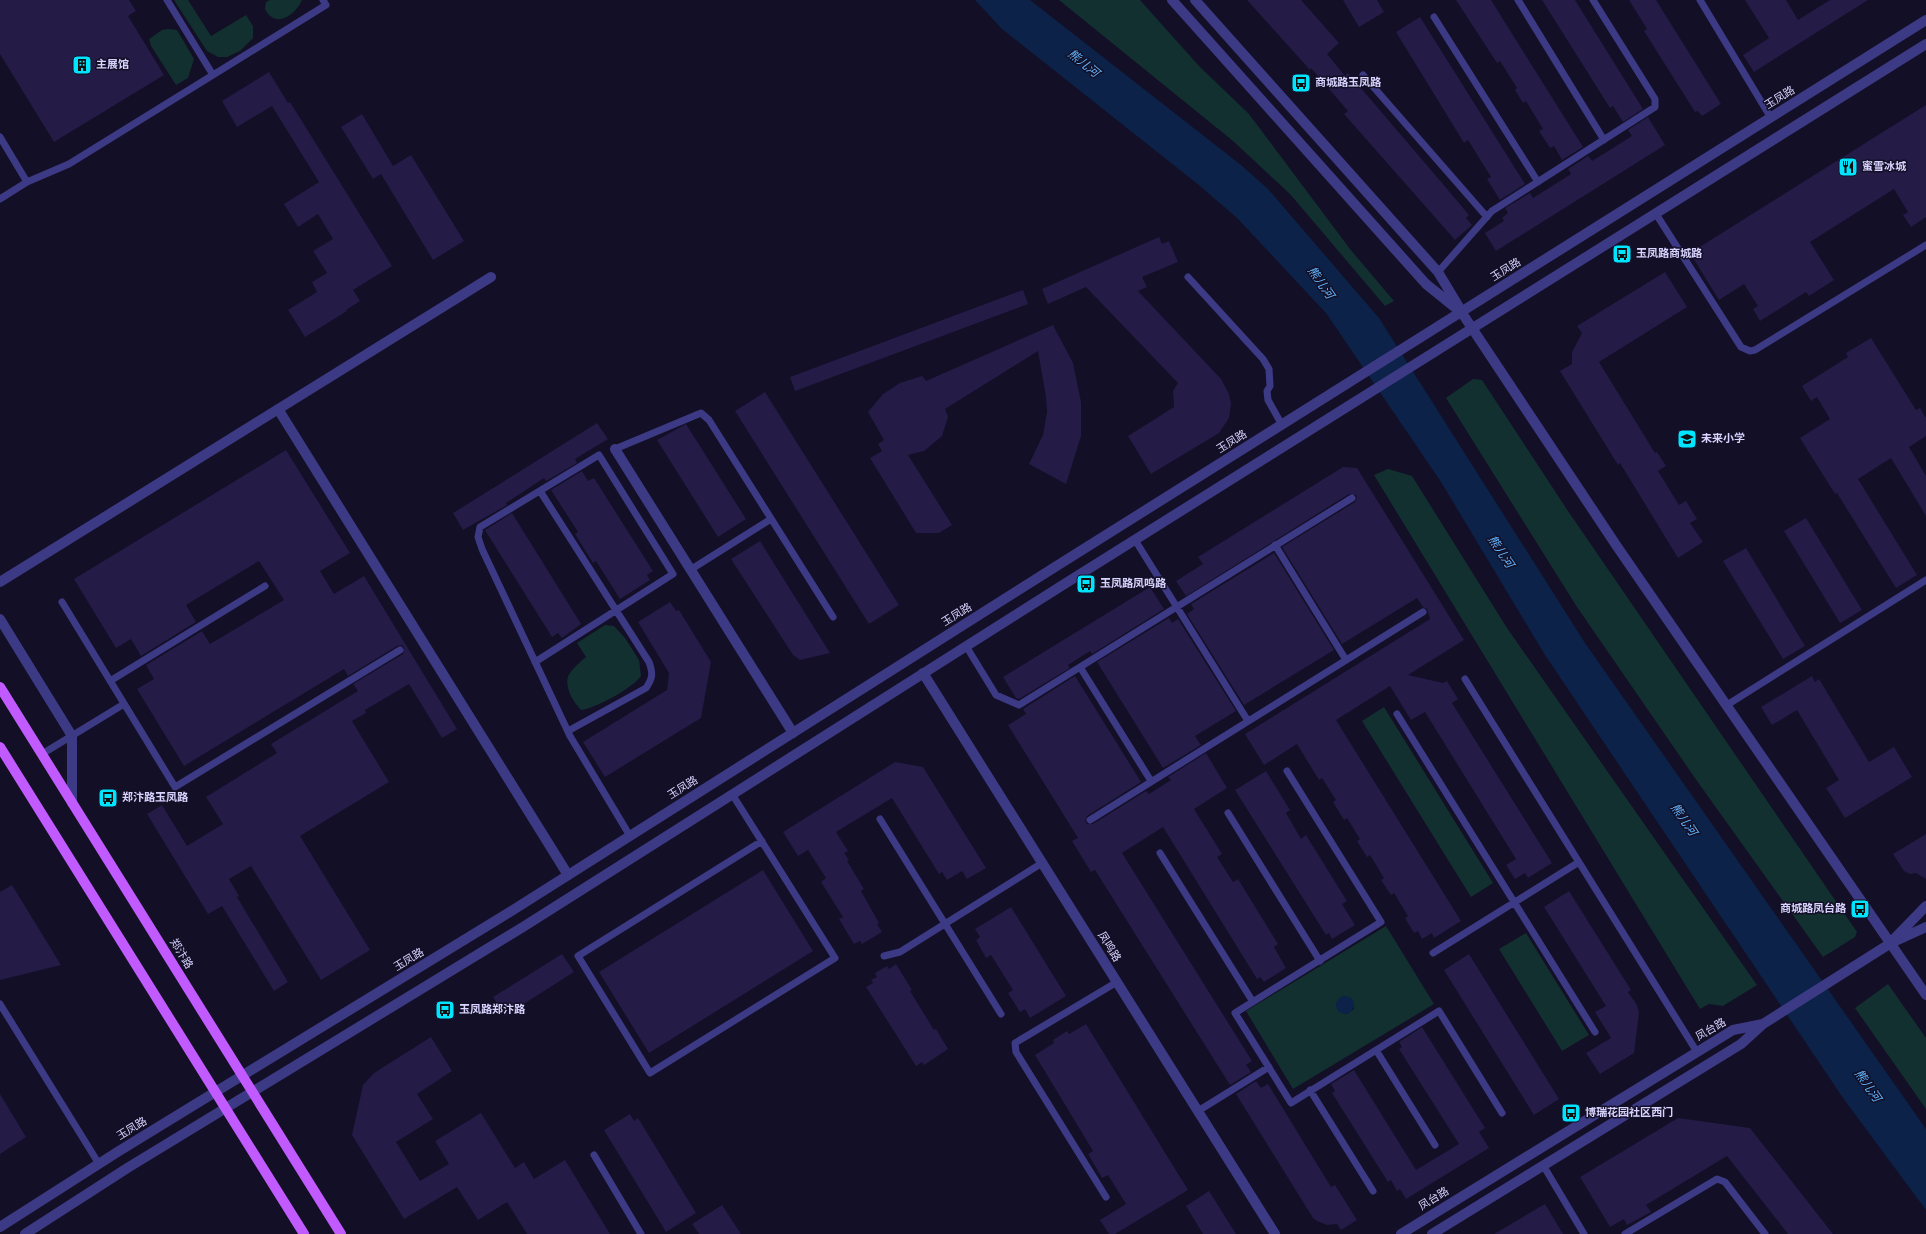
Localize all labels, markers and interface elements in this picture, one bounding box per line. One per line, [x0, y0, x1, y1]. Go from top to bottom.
water label: 熊儿河 [1064, 46, 1104, 83]
building icon: 主展馆 [71, 54, 93, 76]
place label: 主展馆 [96, 58, 129, 72]
bus stop icon: 商城路玉凤路 [1290, 72, 1312, 94]
place label: 商城路玉凤路 [1315, 76, 1382, 90]
street label: 玉凤路 [1762, 83, 1798, 113]
restaurant icon: 蜜雪冰城 [1837, 156, 1859, 178]
place label: 蜜雪冰城 [1862, 160, 1907, 174]
bus stop icon: 玉凤路商城路 [1611, 243, 1633, 265]
place label: 玉凤路商城路 [1636, 247, 1703, 261]
street label: 玉凤路 [1488, 255, 1524, 285]
water label: 熊儿河 [1303, 264, 1338, 304]
street label: 玉凤路 [1214, 427, 1250, 457]
school or university icon: 未来小学 [1676, 428, 1698, 450]
place label: 未来小学 [1701, 432, 1745, 446]
water label: 熊儿河 [1483, 533, 1518, 573]
bus stop icon: 玉凤路凤鸣路 [1075, 573, 1097, 595]
place label: 玉凤路凤鸣路 [1100, 577, 1167, 591]
street label: 玉凤路 [939, 600, 975, 630]
street label: 玉凤路 [665, 773, 701, 803]
bus stop icon: 郑汴路玉凤路 [97, 787, 119, 809]
place label: 郑汴路玉凤路 [122, 791, 189, 805]
water label: 熊儿河 [1666, 801, 1701, 841]
bus stop icon: 商城路凤台路 [1849, 898, 1871, 920]
place label: 商城路凤台路 [1780, 902, 1847, 916]
street label: 凤鸣路 [1094, 929, 1124, 965]
street label: 郑汴路 [166, 936, 196, 972]
street label: 玉凤路 [391, 946, 427, 974]
bus stop icon: 玉凤路郑汴路 [434, 999, 456, 1021]
place label: 玉凤路郑汴路 [459, 1003, 526, 1017]
street label: 凤台路 [1693, 1016, 1729, 1044]
water label: 熊儿河 [1850, 1067, 1885, 1107]
bus stop icon: 博瑞花园社区西门 [1560, 1102, 1582, 1124]
place label: 博瑞花园社区西门 [1585, 1106, 1673, 1120]
street label: 玉凤路 [114, 1115, 150, 1143]
street label: 凤台路 [1416, 1184, 1452, 1214]

